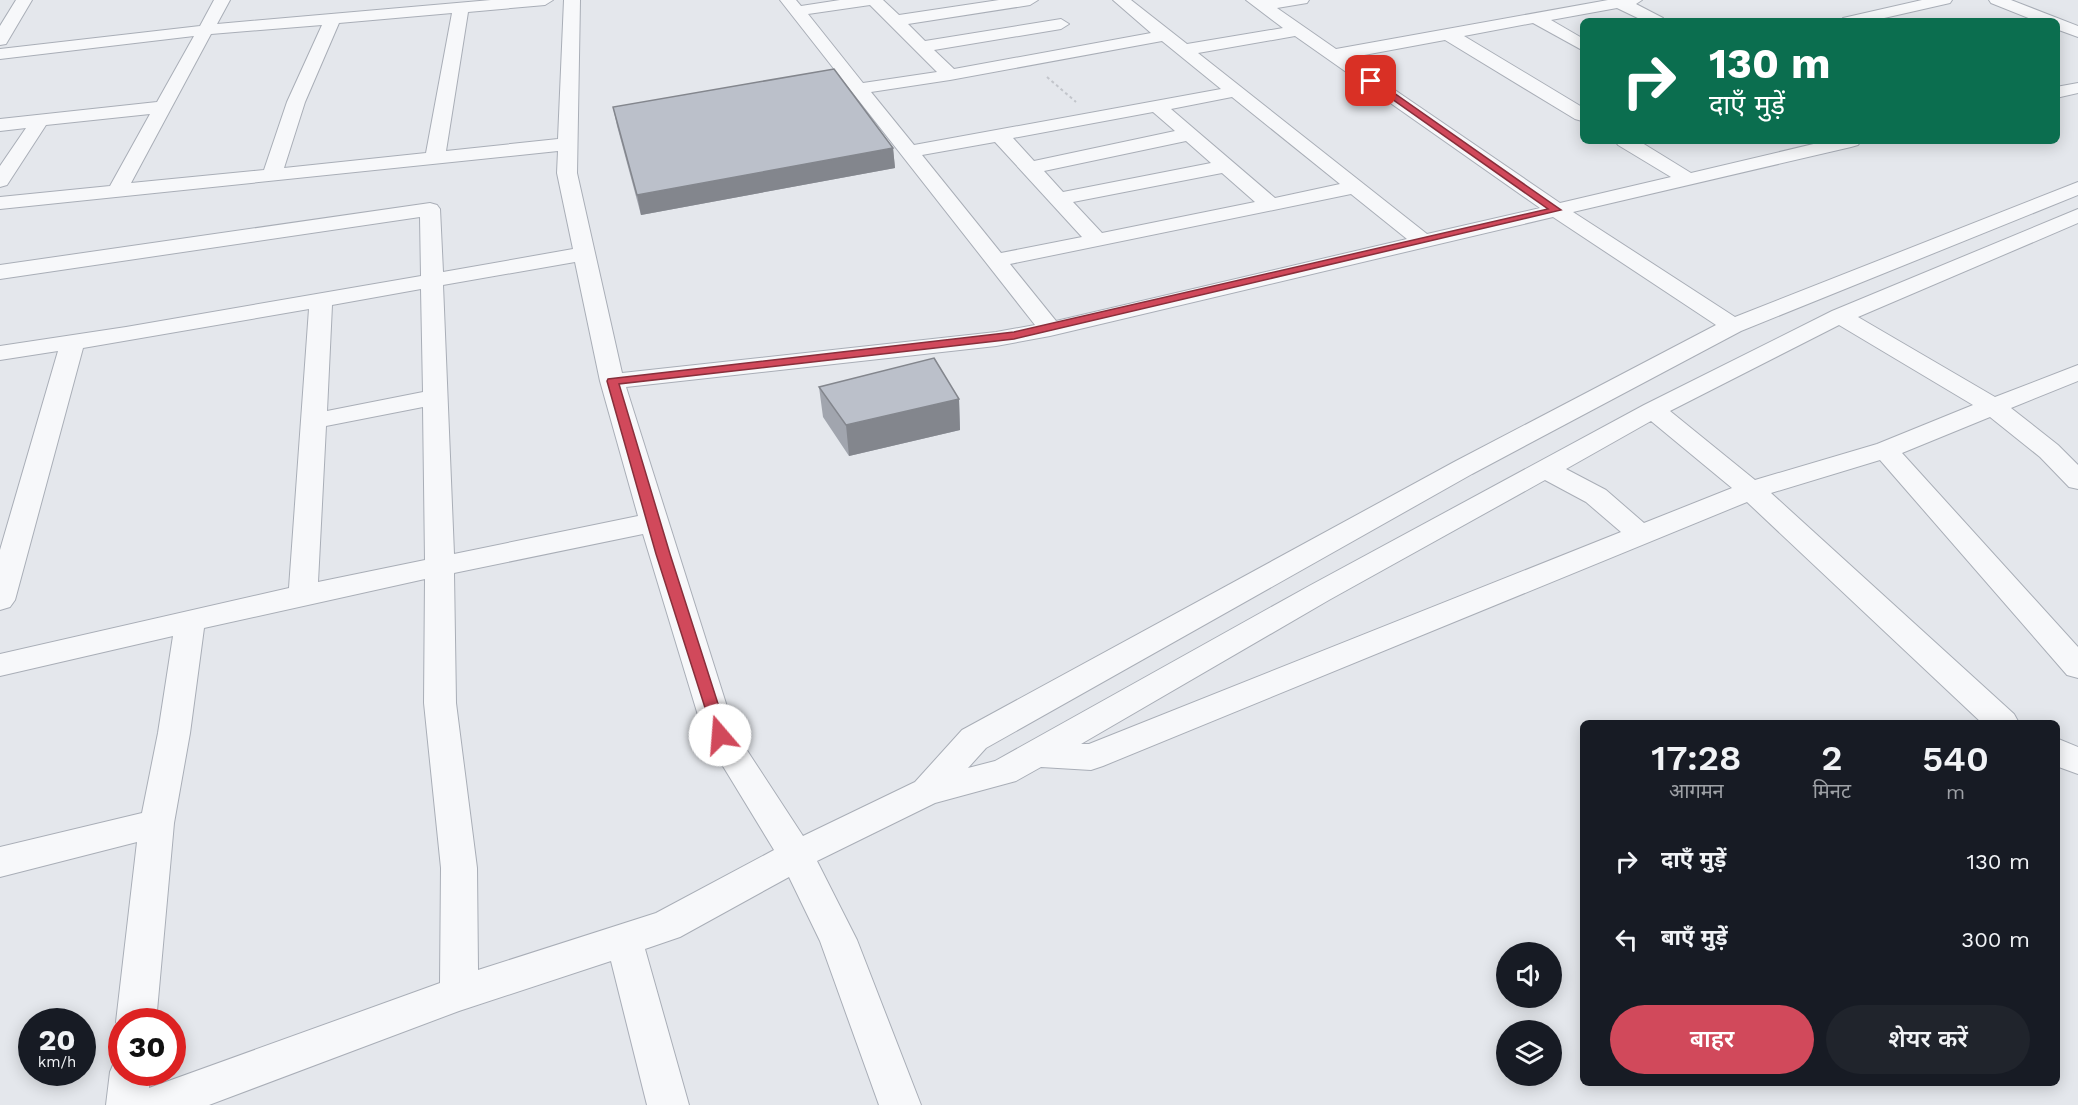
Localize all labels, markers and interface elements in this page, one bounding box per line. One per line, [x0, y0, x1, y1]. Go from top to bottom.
text: 130 m [1709, 39, 1831, 88]
icon: right [1610, 42, 1688, 120]
pin [1345, 55, 1396, 106]
icon: arrive [1354, 64, 1387, 97]
text: दाएँ मुड़ें [1709, 89, 1785, 121]
position arrow [688, 703, 752, 767]
text: 17:28 [1651, 737, 1742, 779]
text: 2 [1821, 737, 1842, 779]
text: 540 [1922, 738, 1989, 780]
text: आगमन [1669, 779, 1724, 803]
text: मिनट [1813, 779, 1851, 803]
text: m [1946, 780, 1965, 804]
icon: right [1610, 845, 1643, 878]
text: दाएँ मुड़ें [1661, 847, 1726, 872]
text: 130 m [1966, 849, 2030, 874]
icon: left [1610, 923, 1643, 956]
text: बाएँ मुड़ें [1661, 925, 1728, 950]
text: 300 m [1961, 927, 2030, 952]
map controls [1496, 942, 1562, 1086]
button: sound [1496, 942, 1562, 1008]
button: बाहर [1610, 1005, 1814, 1074]
button: शेयर करें [1826, 1005, 2030, 1074]
speed limit sign: 30 [108, 1008, 186, 1086]
button: layers [1496, 1020, 1562, 1086]
text: 20 [38, 1022, 76, 1057]
text: km/h [38, 1053, 76, 1071]

